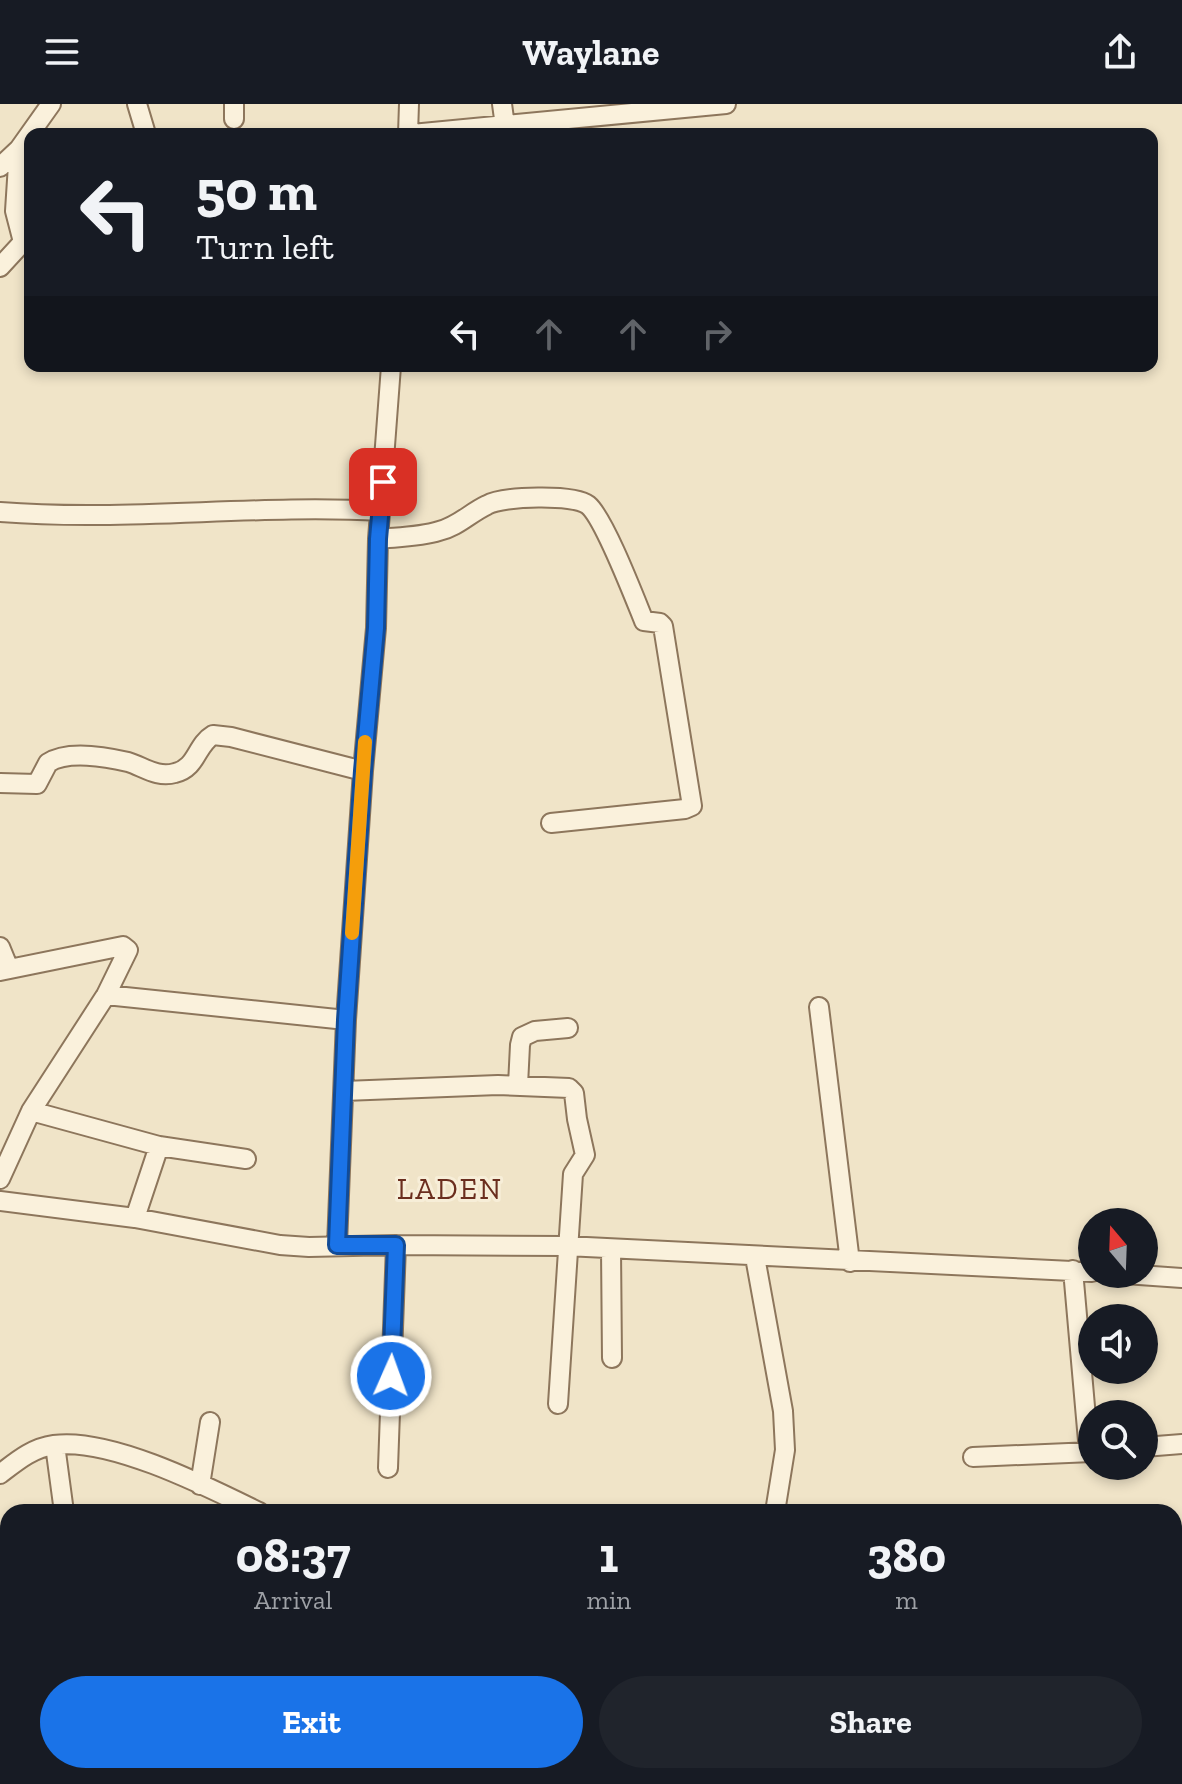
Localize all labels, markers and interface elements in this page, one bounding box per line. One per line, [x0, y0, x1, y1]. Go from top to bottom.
icon: menu [40, 30, 84, 74]
icon: share [1098, 30, 1142, 74]
text: Waylane [523, 31, 659, 74]
text: 50 m [196, 157, 317, 224]
icon: left [64, 160, 168, 264]
text: Turn left [196, 225, 334, 268]
icon: left [443, 312, 487, 356]
icon: ahead [527, 312, 571, 356]
icon: ahead [611, 312, 655, 356]
icon: right [695, 312, 739, 356]
pin [349, 448, 417, 516]
icon: arrive [361, 460, 405, 504]
district label: LADEN [397, 1171, 503, 1207]
north arrow [1078, 1208, 1158, 1288]
map controls [1078, 1208, 1158, 1480]
button: sound [1078, 1304, 1158, 1384]
position arrow [349, 1334, 433, 1418]
button: search [1078, 1400, 1158, 1480]
text: 08:37 [236, 1527, 351, 1584]
text: 1 [599, 1527, 619, 1584]
text: 380 [867, 1527, 946, 1584]
text: Arrival [254, 1584, 332, 1616]
text: min [587, 1584, 631, 1616]
text: m [895, 1584, 918, 1616]
button: Exit [40, 1676, 583, 1768]
button: Share [599, 1676, 1142, 1768]

